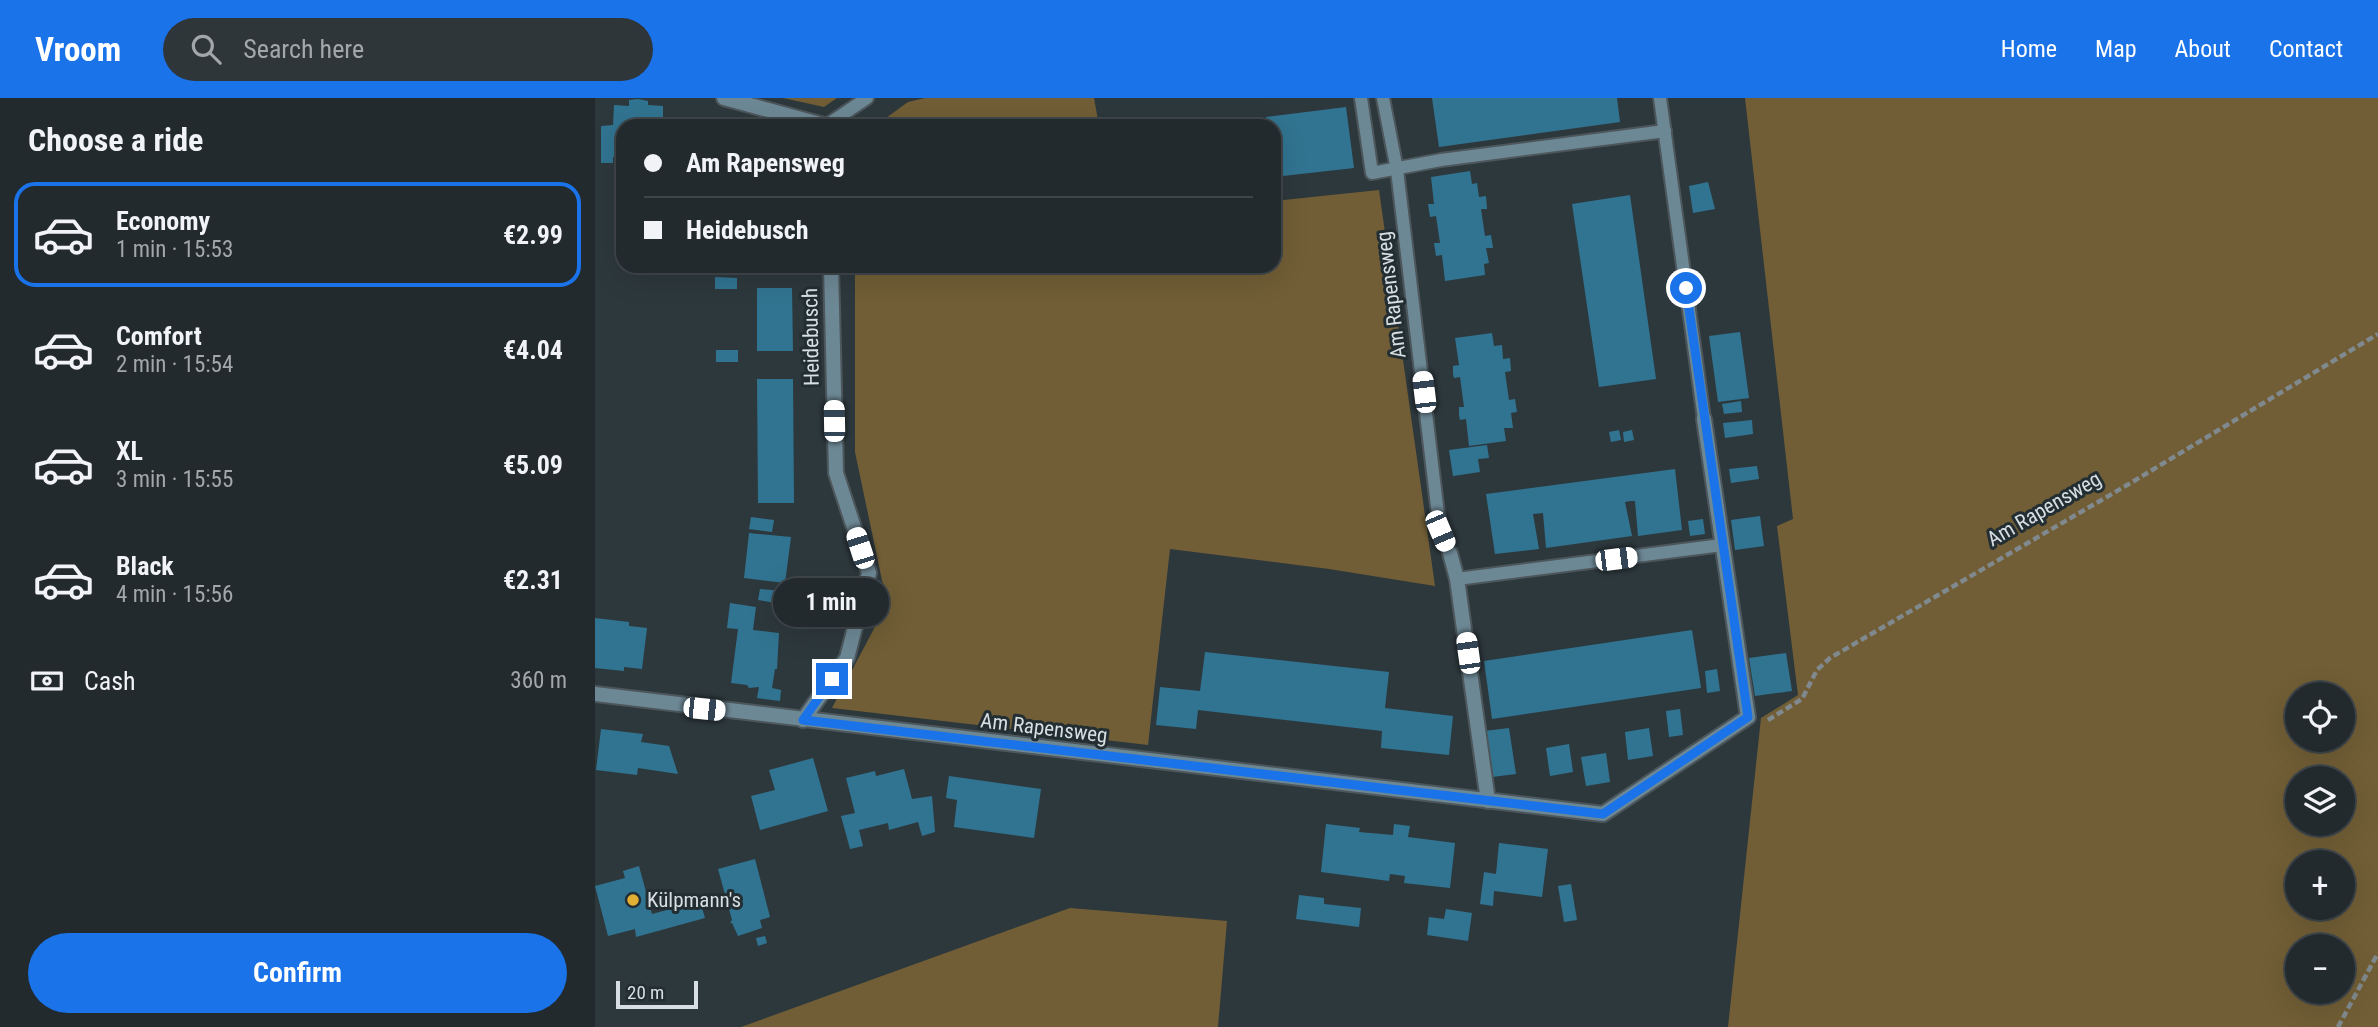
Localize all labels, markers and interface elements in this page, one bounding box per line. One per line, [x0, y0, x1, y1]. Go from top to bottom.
search box [163, 18, 653, 81]
text: Vroom [35, 30, 121, 69]
icon: search [187, 30, 225, 68]
text: Search here [243, 34, 364, 64]
text: Home [2001, 35, 2057, 63]
text: Map [2095, 35, 2137, 63]
text: About [2175, 35, 2231, 63]
text: Contact [2269, 35, 2343, 63]
text: Choose a ride [28, 121, 203, 159]
text: Am Rapensweg [686, 148, 845, 178]
icon: car [32, 203, 95, 266]
text: Economy [116, 206, 210, 236]
text: Heidebusch [686, 215, 809, 245]
text: €2.99 [503, 220, 563, 250]
street label: Am Rapensweg [1371, 230, 1411, 360]
text: 1 min · 15:53 [116, 236, 233, 263]
route start [1670, 272, 1702, 304]
street label: Heidebusch [798, 288, 824, 386]
icon: car [32, 318, 95, 381]
text: Comfort [116, 321, 202, 351]
text: €4.04 [503, 335, 563, 365]
text: 2 min · 15:54 [116, 351, 233, 378]
car [1412, 370, 1437, 414]
car [824, 400, 845, 442]
icon: car [32, 433, 95, 496]
text: XL [116, 436, 143, 466]
text: €5.09 [503, 450, 563, 480]
text: 3 min · 15:55 [116, 466, 233, 493]
street label: Am Rapensweg [1983, 467, 2105, 551]
car [1423, 508, 1458, 554]
car [844, 525, 877, 571]
car [1594, 546, 1639, 572]
icon: car [32, 548, 95, 611]
text: Black [116, 551, 174, 581]
text: €2.31 [503, 565, 563, 595]
callout: 1 min [774, 578, 890, 626]
text: 4 min · 15:56 [116, 581, 233, 608]
text: 1 min [805, 589, 857, 616]
car [1455, 631, 1482, 675]
icon: cash [28, 662, 66, 700]
route end [816, 663, 848, 695]
text: Cash [84, 666, 136, 696]
text: 360 m [510, 667, 567, 694]
map controls [2285, 682, 2355, 1004]
button: locate [2285, 682, 2355, 752]
car [683, 696, 726, 722]
street label: Am Rapensweg [979, 708, 1109, 748]
button: layers [2285, 766, 2355, 836]
button: + [2285, 850, 2355, 920]
place label: Külpmann's [647, 888, 741, 912]
marker: Külpmann's [625, 892, 641, 908]
button: Confirm [28, 933, 567, 1013]
button: − [2285, 934, 2355, 1004]
scale bar [616, 978, 698, 1010]
text: 20 m [627, 981, 664, 1004]

